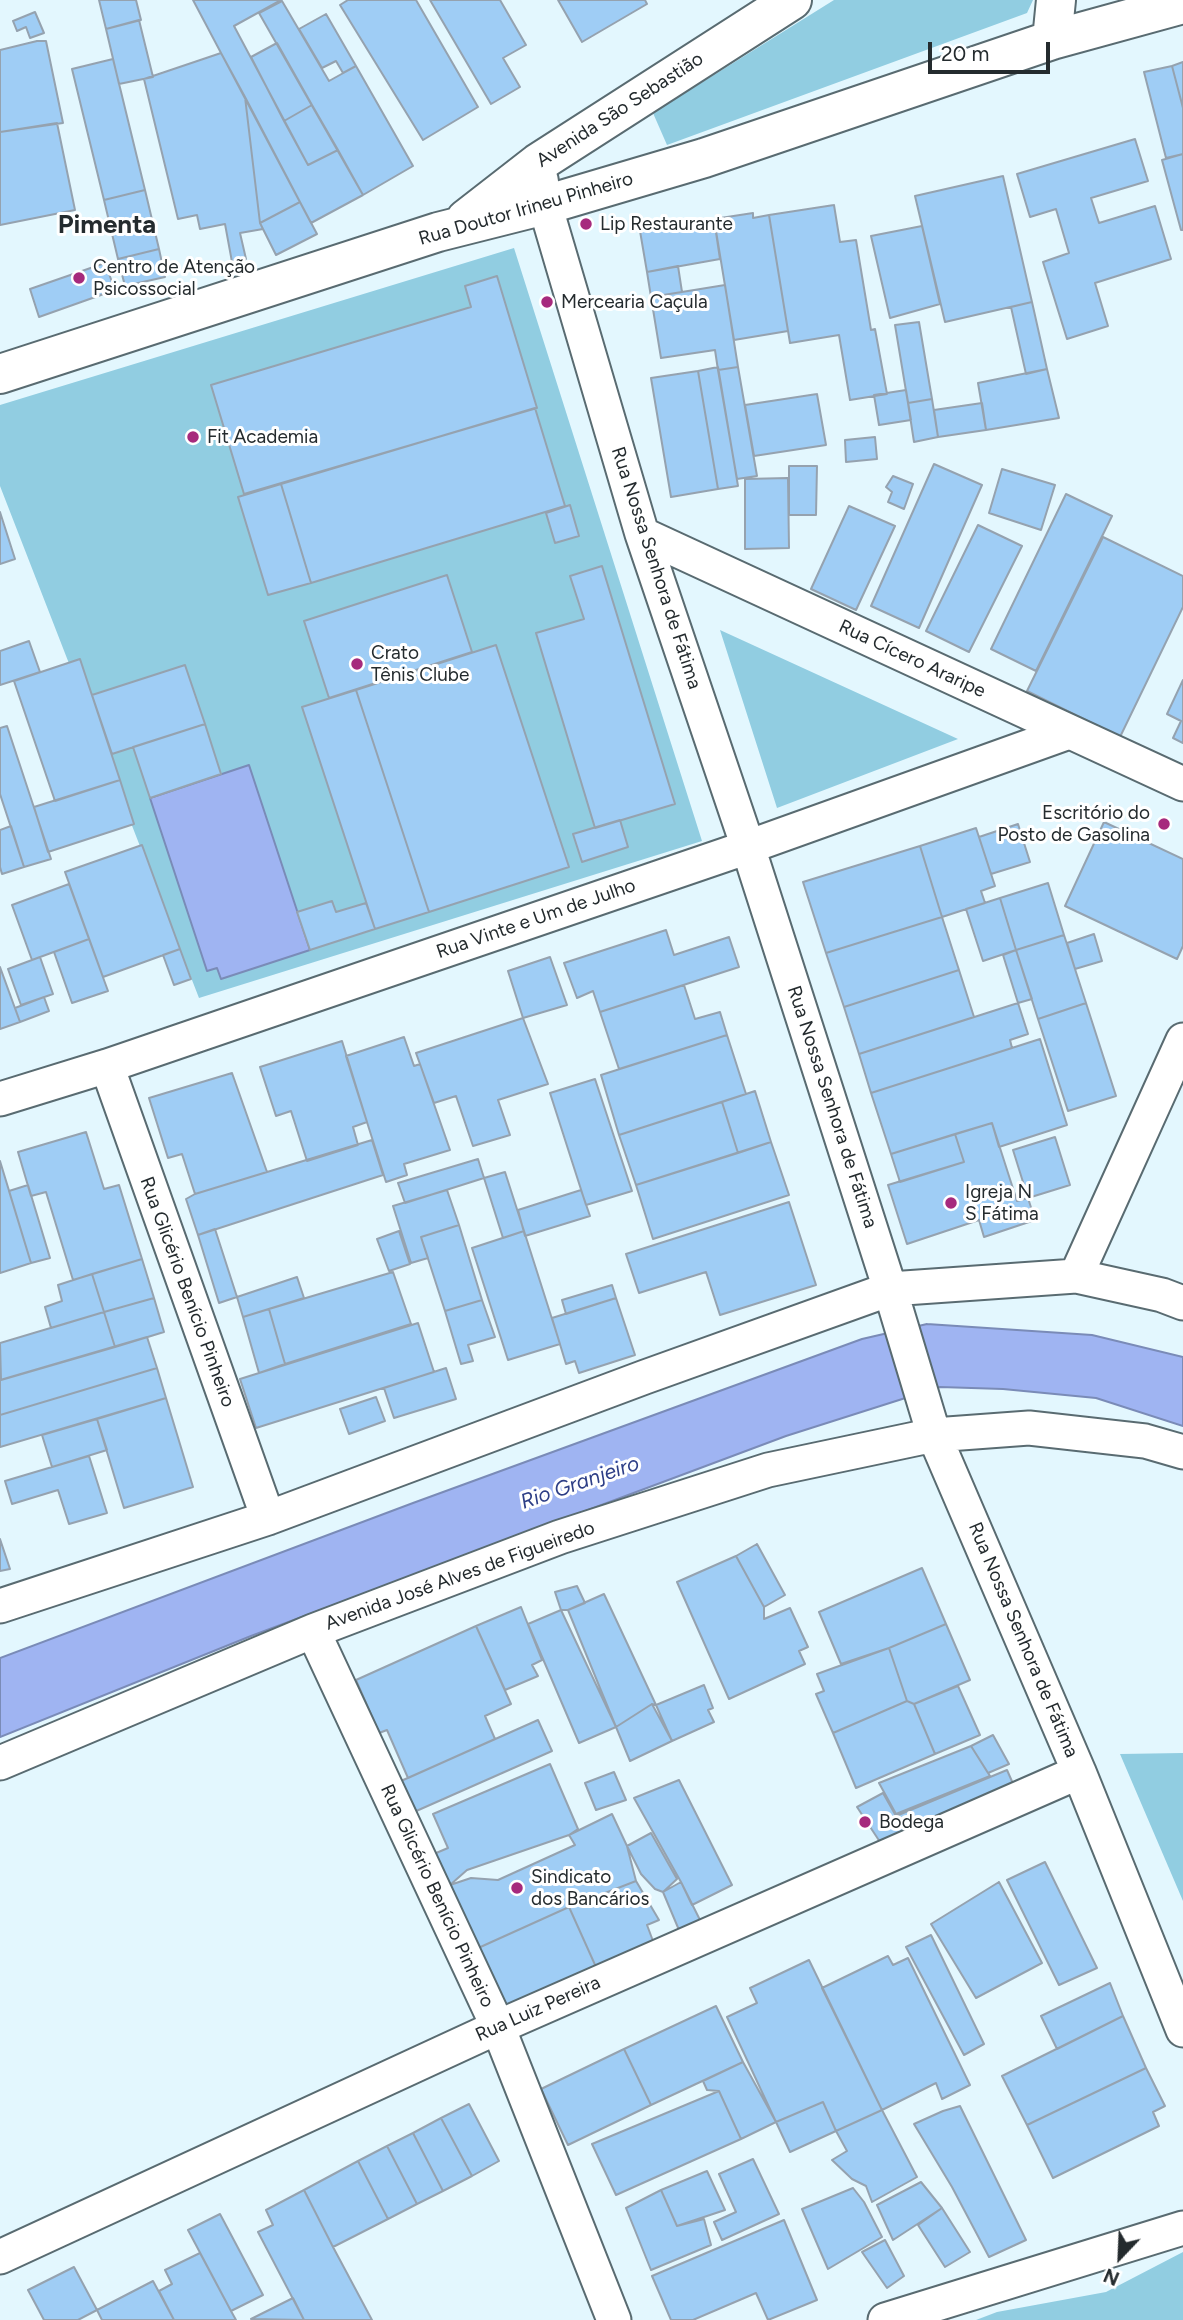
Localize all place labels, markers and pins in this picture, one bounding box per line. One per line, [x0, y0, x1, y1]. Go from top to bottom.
place label: Lip Restaurante [600, 213, 733, 235]
marker: Lip Restaurante [578, 216, 594, 232]
place label: Centro de Atenção Psicossocial [93, 256, 255, 300]
marker: Centro de Atenção Psicossocial [71, 270, 87, 286]
place label: Mercearia Caçula [561, 291, 708, 313]
marker: Mercearia Caçula [539, 294, 555, 310]
place label: Fit Academia [207, 426, 318, 448]
marker: Fit Academia [185, 429, 201, 445]
place label: Crato Tênis Clube [371, 642, 469, 686]
marker: Crato Tênis Clube [349, 656, 365, 672]
place label: Escritório do Posto de Gasolina [997, 802, 1150, 846]
marker: Escritório do Posto de Gasolina [1156, 816, 1172, 832]
place label: Igreja N S Fátima [965, 1181, 1039, 1225]
marker: Igreja N S Fátima [943, 1195, 959, 1211]
place label: Bodega [879, 1811, 944, 1833]
marker: Bodega [857, 1814, 873, 1830]
place label: Sindicato dos Bancários [531, 1866, 649, 1910]
marker: Sindicato dos Bancários [509, 1880, 525, 1896]

